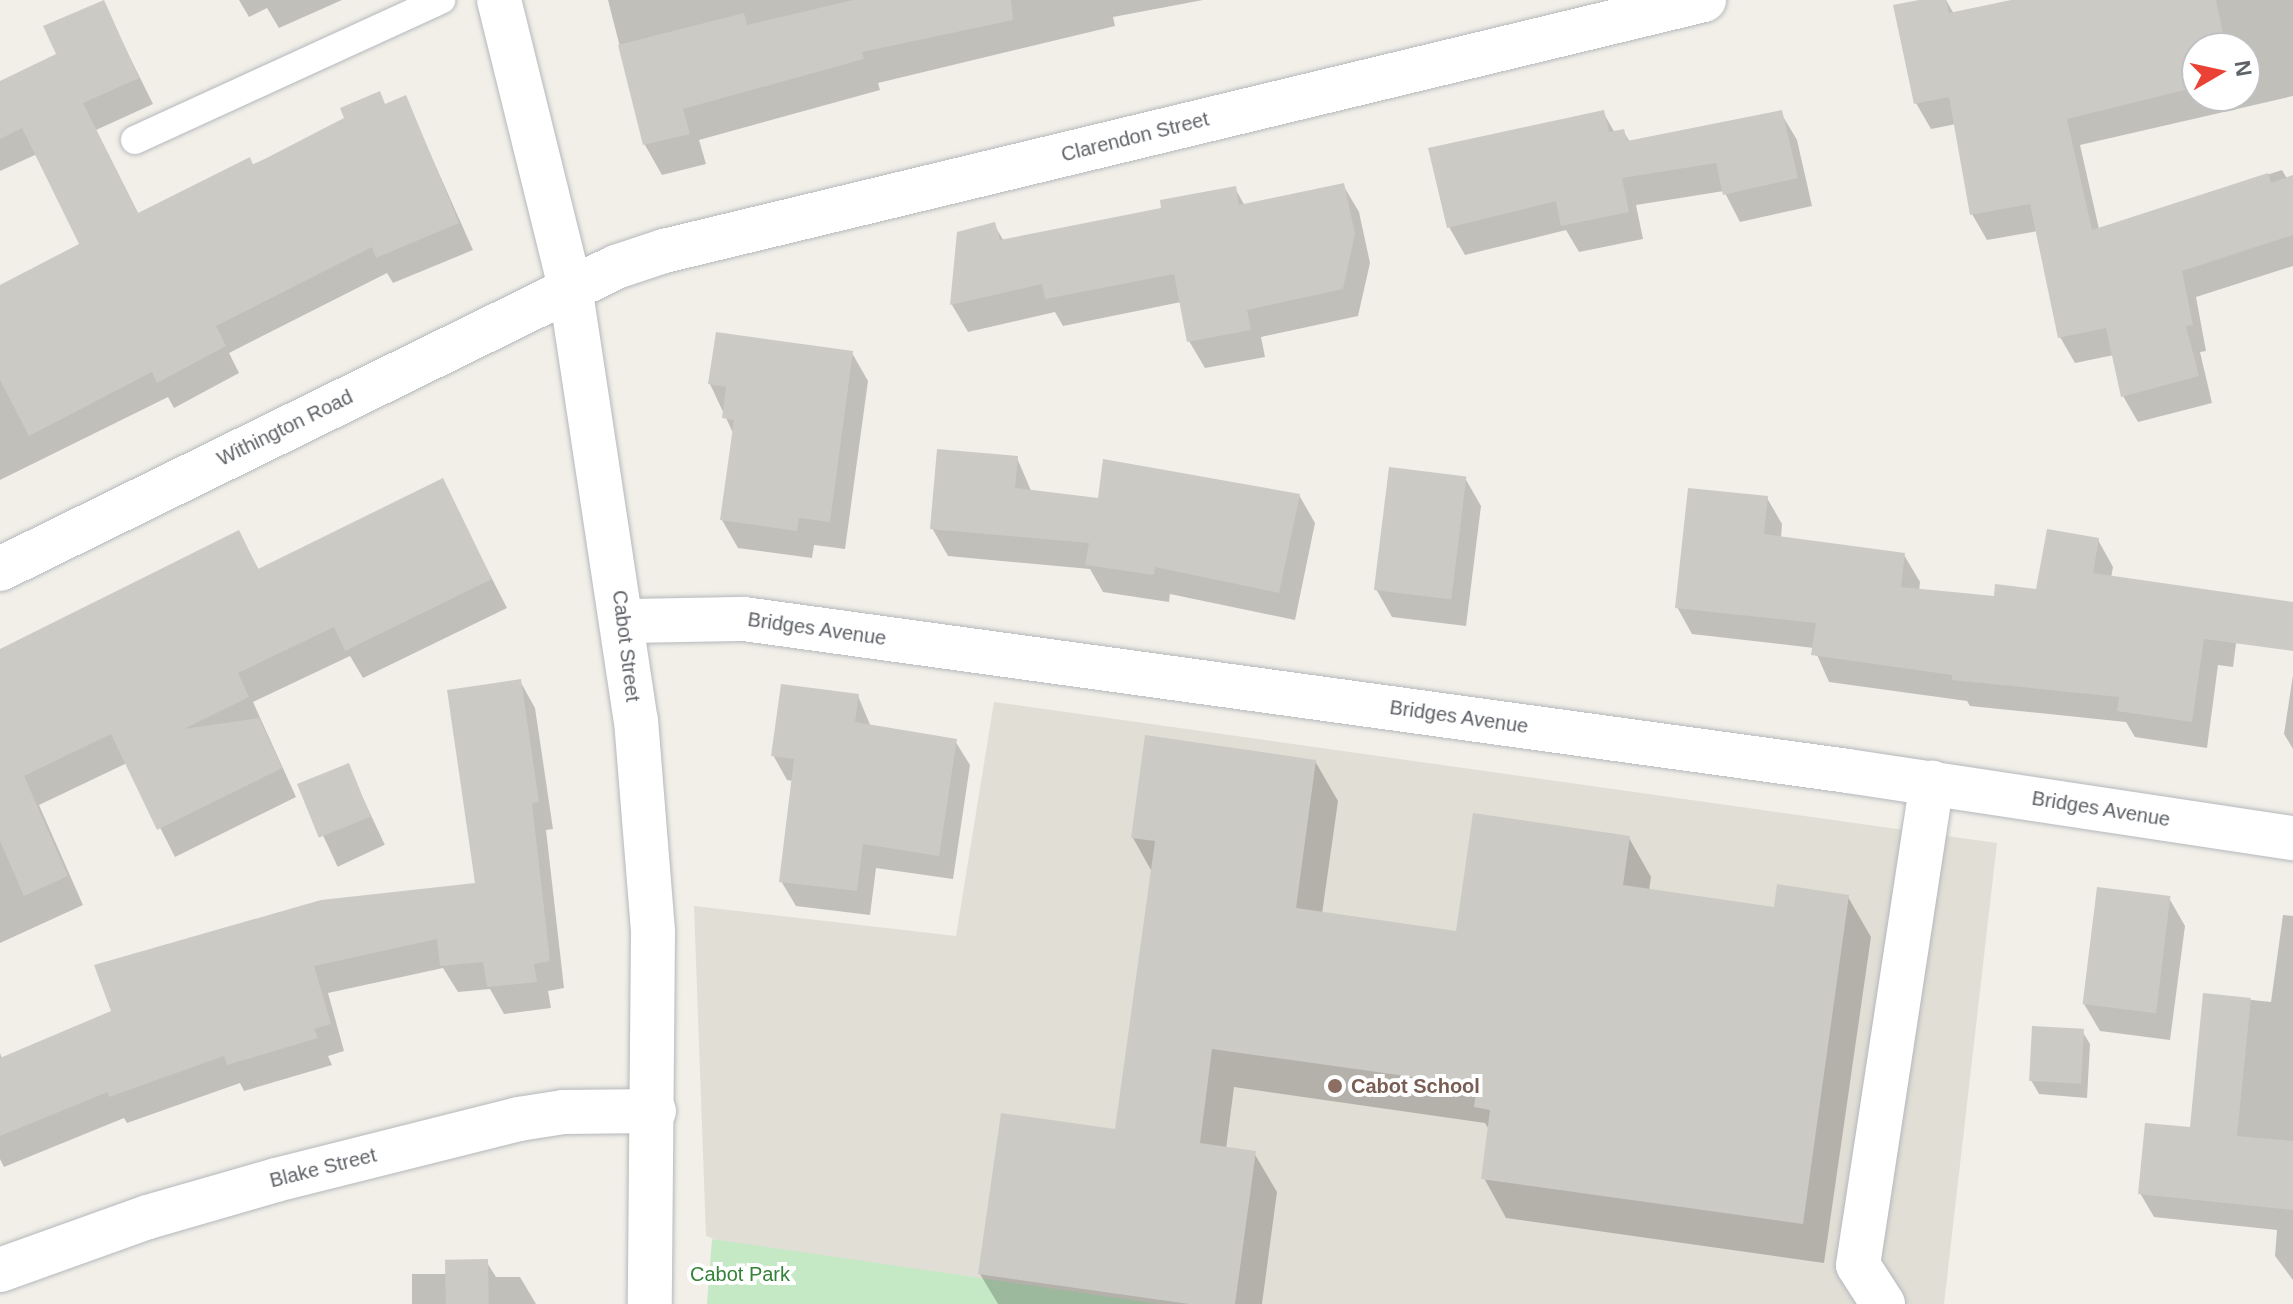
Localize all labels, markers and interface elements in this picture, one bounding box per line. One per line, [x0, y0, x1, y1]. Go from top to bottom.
north arrow [2181, 32, 2261, 112]
text: N [2230, 59, 2257, 78]
street label: Clarendon Street [1059, 107, 1211, 167]
street label: Withington Road [213, 385, 357, 471]
street label: Cabot Street [607, 589, 645, 703]
street label: Bridges Avenue [746, 607, 888, 651]
street label: Bridges Avenue [1388, 695, 1530, 739]
street label: Bridges Avenue [2030, 786, 2172, 832]
place label: Cabot School [1351, 1074, 1480, 1098]
marker: Cabot School [1326, 1077, 1344, 1095]
street label: Blake Street [267, 1143, 379, 1193]
park label: Cabot Park [690, 1262, 790, 1286]

